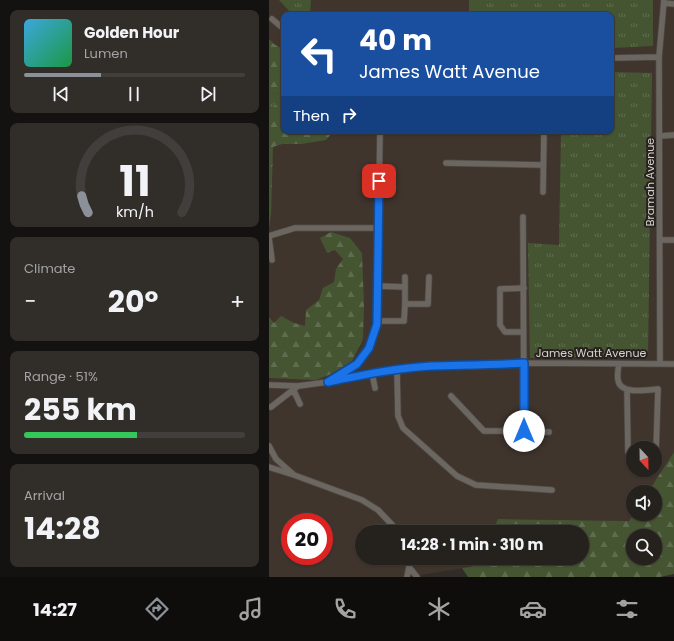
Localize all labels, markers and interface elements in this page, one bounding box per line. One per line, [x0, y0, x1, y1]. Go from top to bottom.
text: 40 m [359, 21, 432, 60]
text: Golden Hour [84, 22, 179, 43]
icon: left [293, 28, 345, 80]
text: Lumen [84, 44, 128, 63]
text: James Watt Avenue [359, 59, 540, 84]
icon: previous [50, 83, 72, 105]
icon: pause [123, 83, 145, 105]
icon: next [197, 83, 219, 105]
icon: right [338, 104, 360, 126]
text: Then [293, 105, 330, 126]
street label: Bramah Avenue [642, 138, 658, 226]
text: 11 [119, 152, 150, 211]
pin [362, 164, 396, 198]
icon: arrive [368, 170, 390, 192]
text: km/h [115, 202, 154, 222]
text: Climate [24, 259, 75, 278]
text: 20° [108, 280, 158, 323]
text: − [24, 286, 36, 317]
text: + [230, 286, 245, 317]
street label: James Watt Avenue [536, 345, 646, 361]
text: Range · 51% [24, 367, 98, 386]
text: 255 km [24, 388, 137, 431]
position arrow [503, 410, 545, 452]
north arrow [626, 441, 662, 477]
map controls [626, 441, 662, 565]
button: sound [626, 485, 662, 521]
text: Arrival [24, 486, 65, 505]
text: 14:28 [24, 507, 101, 550]
speed limit sign: 20 [281, 513, 333, 565]
button: search [626, 529, 662, 565]
text: 14:28 · 1 min · 310 m [401, 534, 543, 555]
icon: directions [143, 595, 171, 623]
icon: music [237, 595, 265, 623]
icon: phone [331, 595, 359, 623]
icon: climate [425, 595, 453, 623]
icon: car [519, 595, 547, 623]
icon: filters [613, 595, 641, 623]
text: 14:27 [33, 597, 77, 622]

